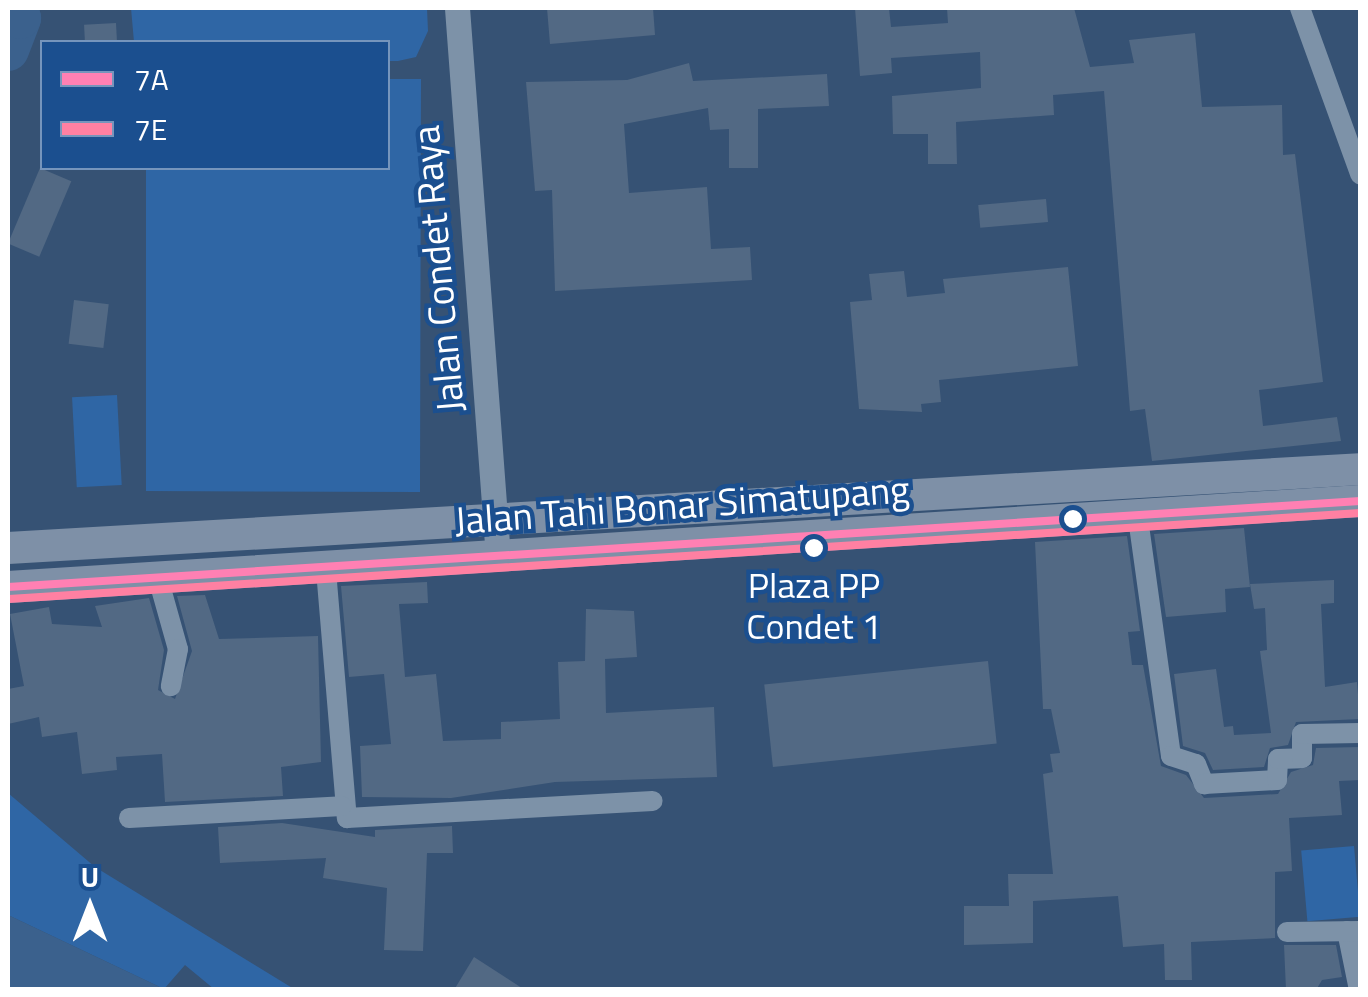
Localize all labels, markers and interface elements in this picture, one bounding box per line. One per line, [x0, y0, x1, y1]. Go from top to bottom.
legend [40, 40, 390, 170]
text: 7A [134, 56, 169, 102]
text: 7E [134, 106, 167, 152]
street label: Jalan Condet Raya [403, 124, 473, 414]
street label: Jalan Tahi Bonar Simatupang [453, 466, 911, 544]
unlabelled marker [1063, 509, 1083, 529]
marker: Plaza PP Condet 1 [804, 538, 824, 558]
place label: Plaza PP Condet 1 [746, 562, 882, 647]
text: U [81, 855, 99, 898]
north arrow [40, 857, 140, 957]

